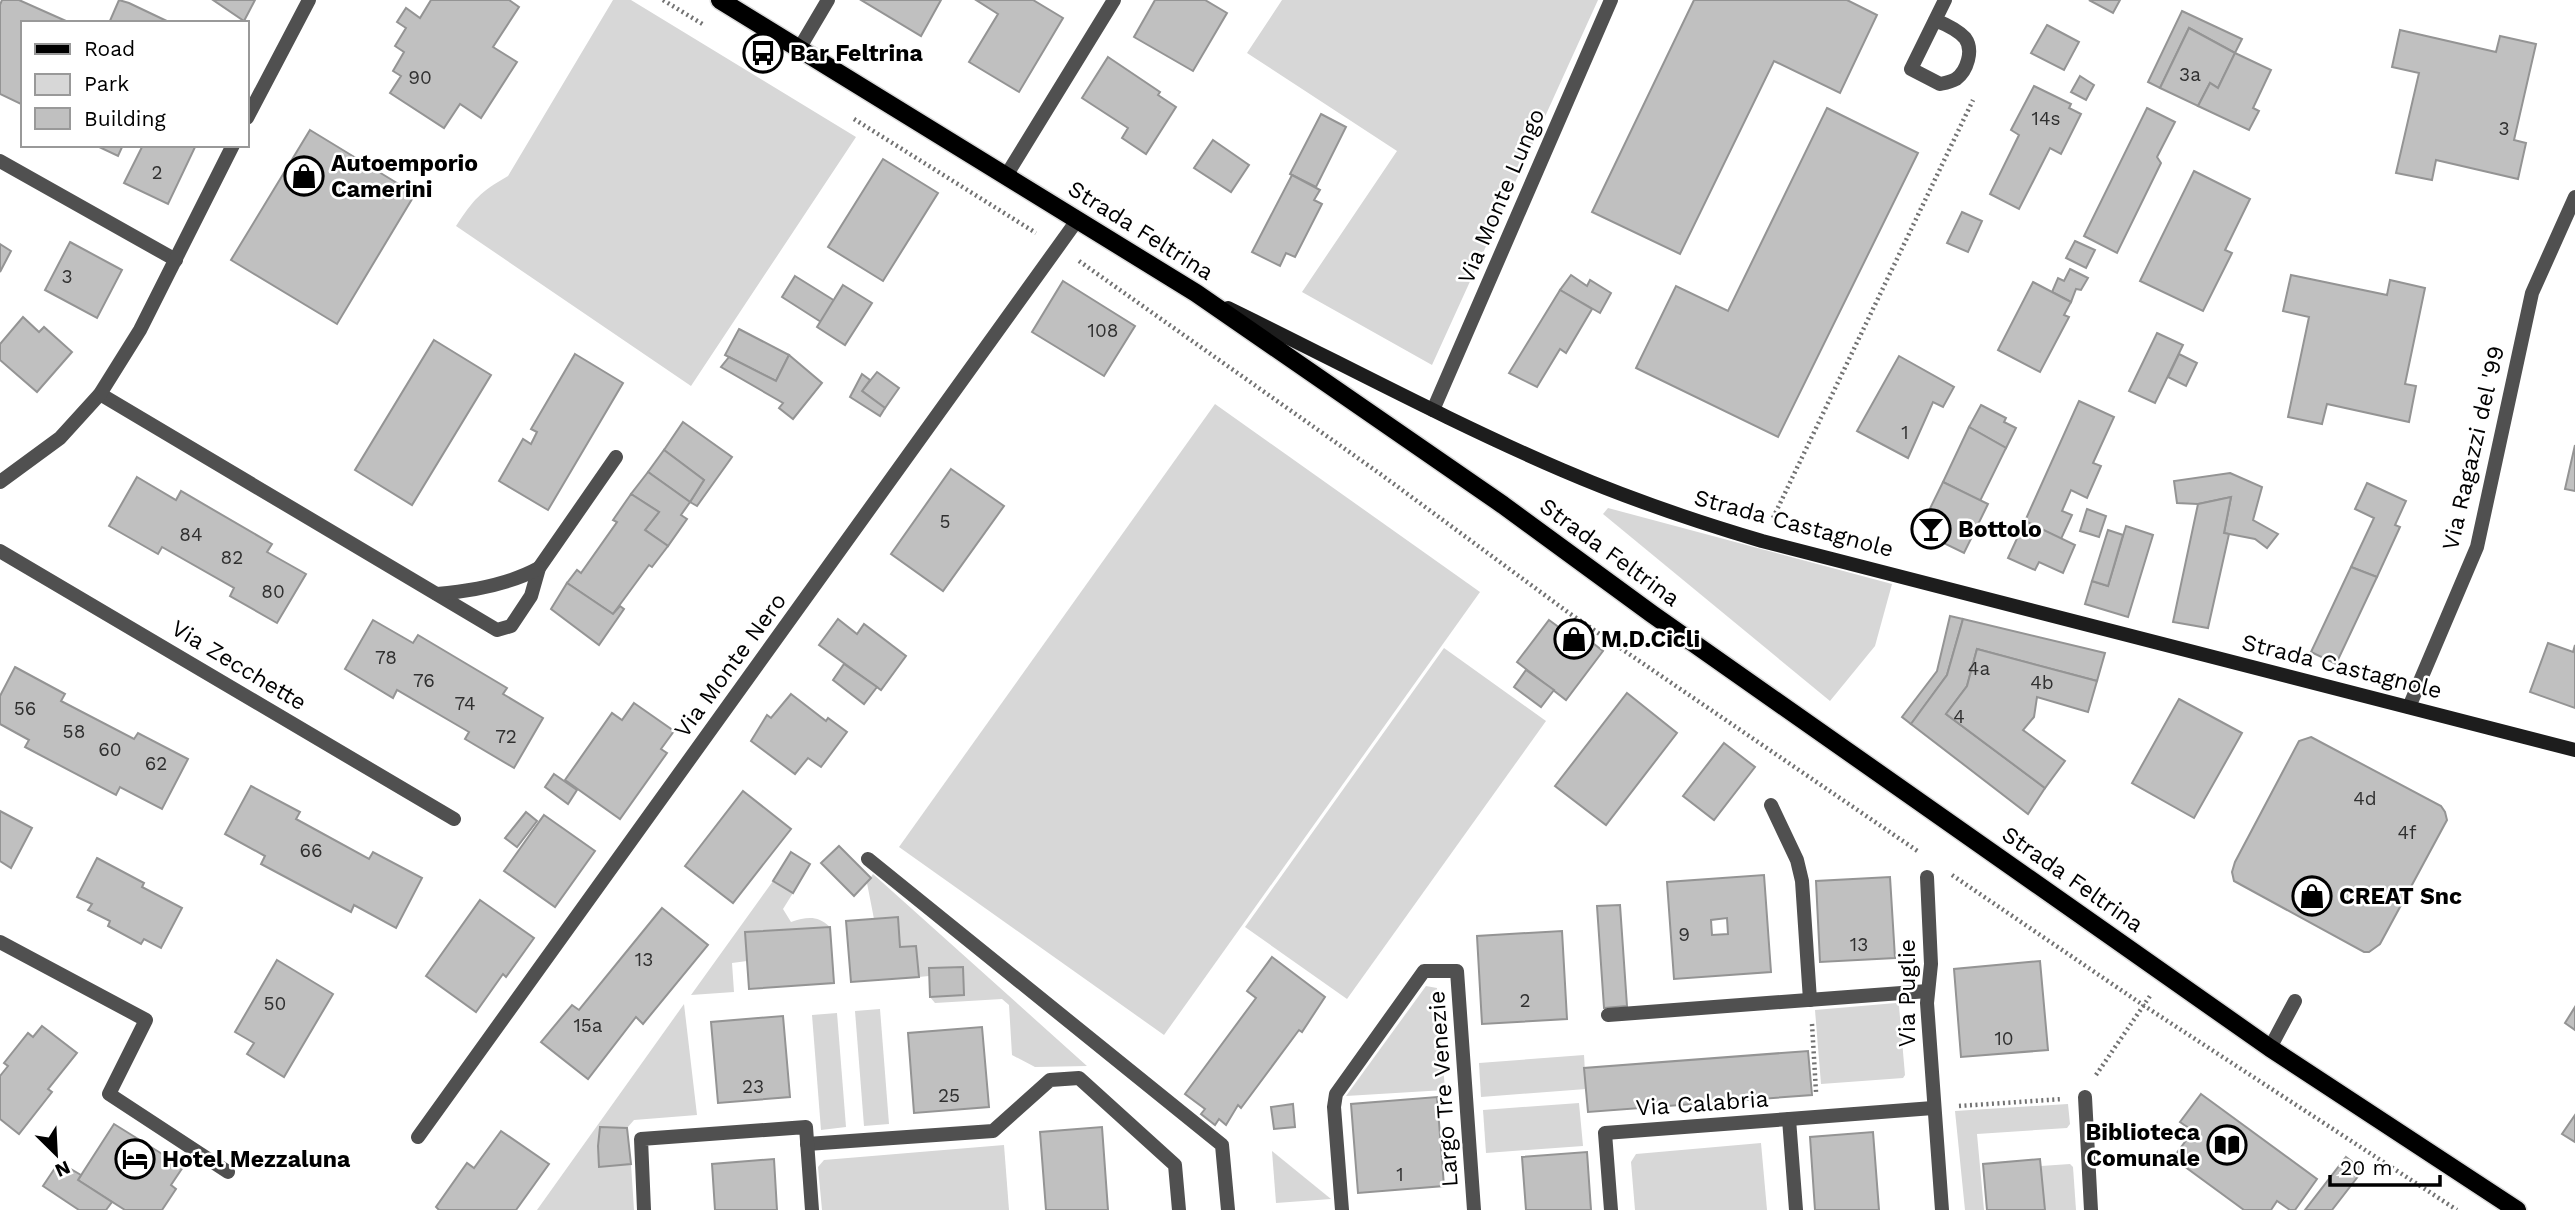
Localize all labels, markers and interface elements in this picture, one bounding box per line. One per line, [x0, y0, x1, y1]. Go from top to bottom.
legend [21, 21, 248, 147]
bus stop icon: Bar Feltrina [742, 32, 784, 74]
text: Road [84, 36, 135, 61]
place label: Bar Feltrina [790, 40, 923, 67]
house number: 3a [2179, 63, 2201, 86]
house number: 90 [408, 66, 432, 89]
text: Park [84, 71, 129, 96]
street label: Via Monte Lungo [1452, 105, 1550, 288]
text: Building [84, 106, 166, 131]
house number: 14s [2031, 107, 2061, 130]
house number: 3 [2498, 117, 2510, 140]
place label: Autoemporio Camerini [331, 150, 478, 203]
shop icon: Autoemporio Camerini [283, 155, 325, 197]
house number: 2 [151, 161, 163, 184]
street label: Strada Feltrina [1063, 175, 1218, 286]
house number: 3 [61, 265, 73, 288]
house number: 108 [1088, 319, 1118, 342]
street label: Via Ragazzi del '99 [2437, 343, 2510, 553]
house number: 1 [1901, 421, 1909, 444]
street label: Strada Castagnole [1691, 484, 1897, 563]
street label: Strada Feltrina [1535, 493, 1685, 612]
bar icon: Bottolo [1910, 508, 1952, 550]
house number: 5 [939, 510, 951, 533]
place label: Bottolo [1958, 516, 2042, 543]
house number: 84 [179, 523, 203, 546]
house number: 82 [221, 546, 243, 569]
house number: 80 [261, 580, 285, 603]
street label: Via Monte Nero [669, 588, 792, 743]
street label: Via Zecchette [166, 615, 311, 716]
shop icon: M.D.Cicli [1553, 618, 1595, 660]
place label: M.D.Cicli [1601, 626, 1700, 653]
street label: Strada Castagnole [2239, 629, 2445, 704]
house number: 78 [375, 646, 397, 669]
house number: 4a [1968, 657, 1990, 680]
house number: 76 [413, 669, 435, 692]
house number: 4b [2030, 671, 2054, 694]
house number: 74 [455, 692, 476, 715]
house number: 56 [14, 697, 36, 720]
house number: 4 [1953, 705, 1965, 728]
house number: 58 [63, 720, 85, 743]
house number: 72 [495, 725, 517, 748]
house number: 60 [98, 738, 122, 761]
house number: 62 [145, 752, 167, 775]
house number: 4d [2353, 787, 2377, 810]
street label: Strada Feltrina [1997, 821, 2149, 938]
house number: 4f [2397, 821, 2417, 844]
house number: 66 [299, 839, 323, 862]
shop icon: CREAT Snc [2291, 875, 2333, 917]
place label: CREAT Snc [2339, 883, 2462, 910]
house number: 9 [1678, 923, 1690, 946]
house number: 13 [1850, 933, 1868, 956]
street label: Via Puglie [1894, 939, 1921, 1047]
house number: 13 [635, 948, 653, 971]
house number: 2 [1519, 989, 1531, 1012]
street label: Largo Tre Venezie [1423, 990, 1464, 1188]
house number: 50 [264, 992, 286, 1015]
house number: 15a [573, 1014, 603, 1037]
house number: 10 [1994, 1027, 2014, 1050]
house number: 23 [742, 1075, 764, 1098]
house number: 25 [938, 1084, 960, 1107]
street label: Via Calabria [1635, 1085, 1769, 1122]
north arrow [21, 1119, 91, 1189]
place label: Biblioteca Comunale [2086, 1119, 2201, 1172]
library icon: Biblioteca Comunale [2206, 1124, 2248, 1166]
hotel icon: Hotel Mezzaluna [114, 1138, 156, 1180]
scale bar [2330, 1144, 2440, 1188]
place label: Hotel Mezzaluna [162, 1146, 351, 1173]
text: 20 m [2340, 1155, 2392, 1180]
text: N [52, 1156, 74, 1182]
house number: 1 [1396, 1163, 1404, 1186]

